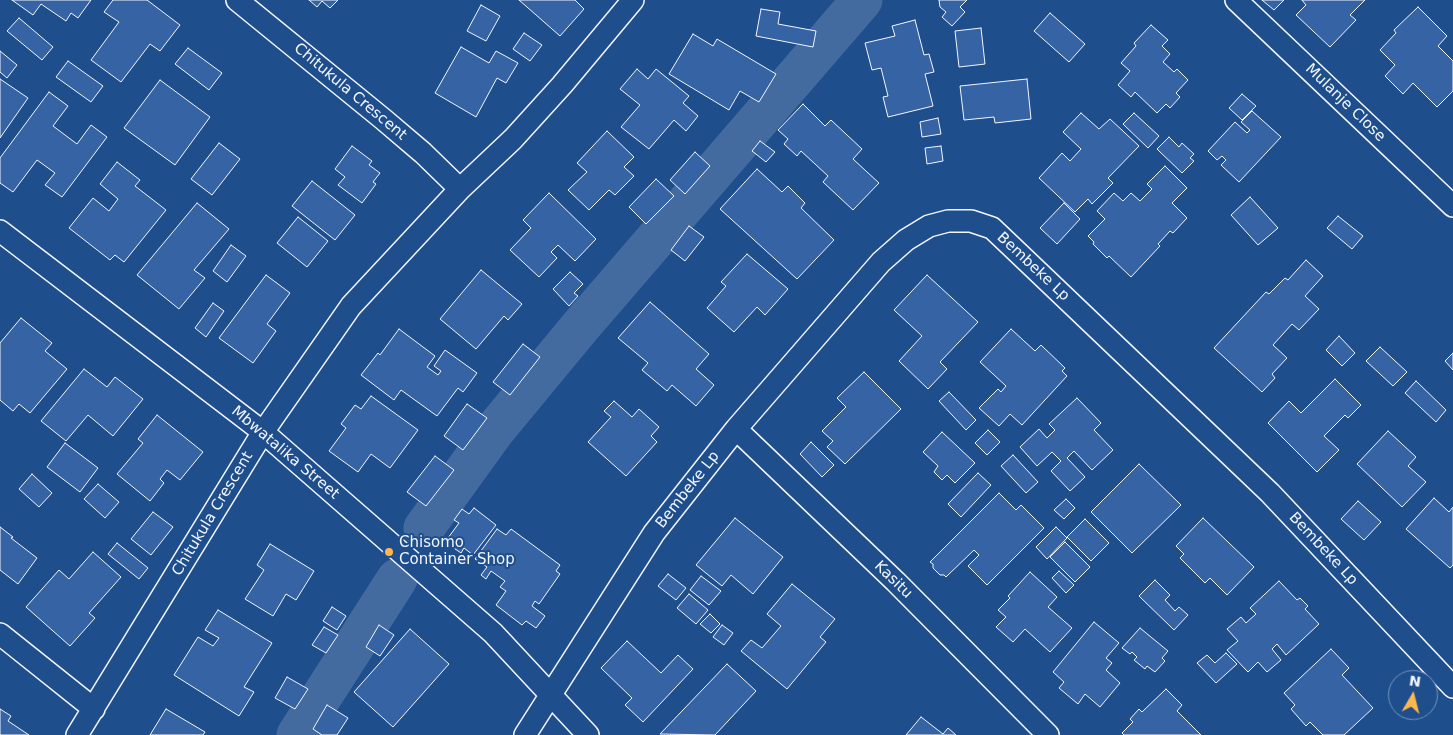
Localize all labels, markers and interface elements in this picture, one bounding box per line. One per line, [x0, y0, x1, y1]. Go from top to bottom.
street label: Chitukula Crescent [290, 40, 410, 144]
street label: Mulanje Close [1301, 60, 1389, 146]
street label: Bembeke Lp [993, 229, 1073, 305]
street label: Mbwatalika Street [227, 403, 343, 503]
street label: Bembeke Lp [652, 448, 724, 532]
street label: Chitukula Crescent [169, 449, 257, 579]
street label: Bembeke Lp [1285, 509, 1361, 589]
place label: Chisomo Container Shop [399, 534, 515, 569]
marker: Chisomo Container Shop [383, 546, 395, 558]
street label: Kasitu [870, 558, 916, 602]
north arrow [1388, 670, 1438, 720]
text: N [1408, 672, 1422, 690]

